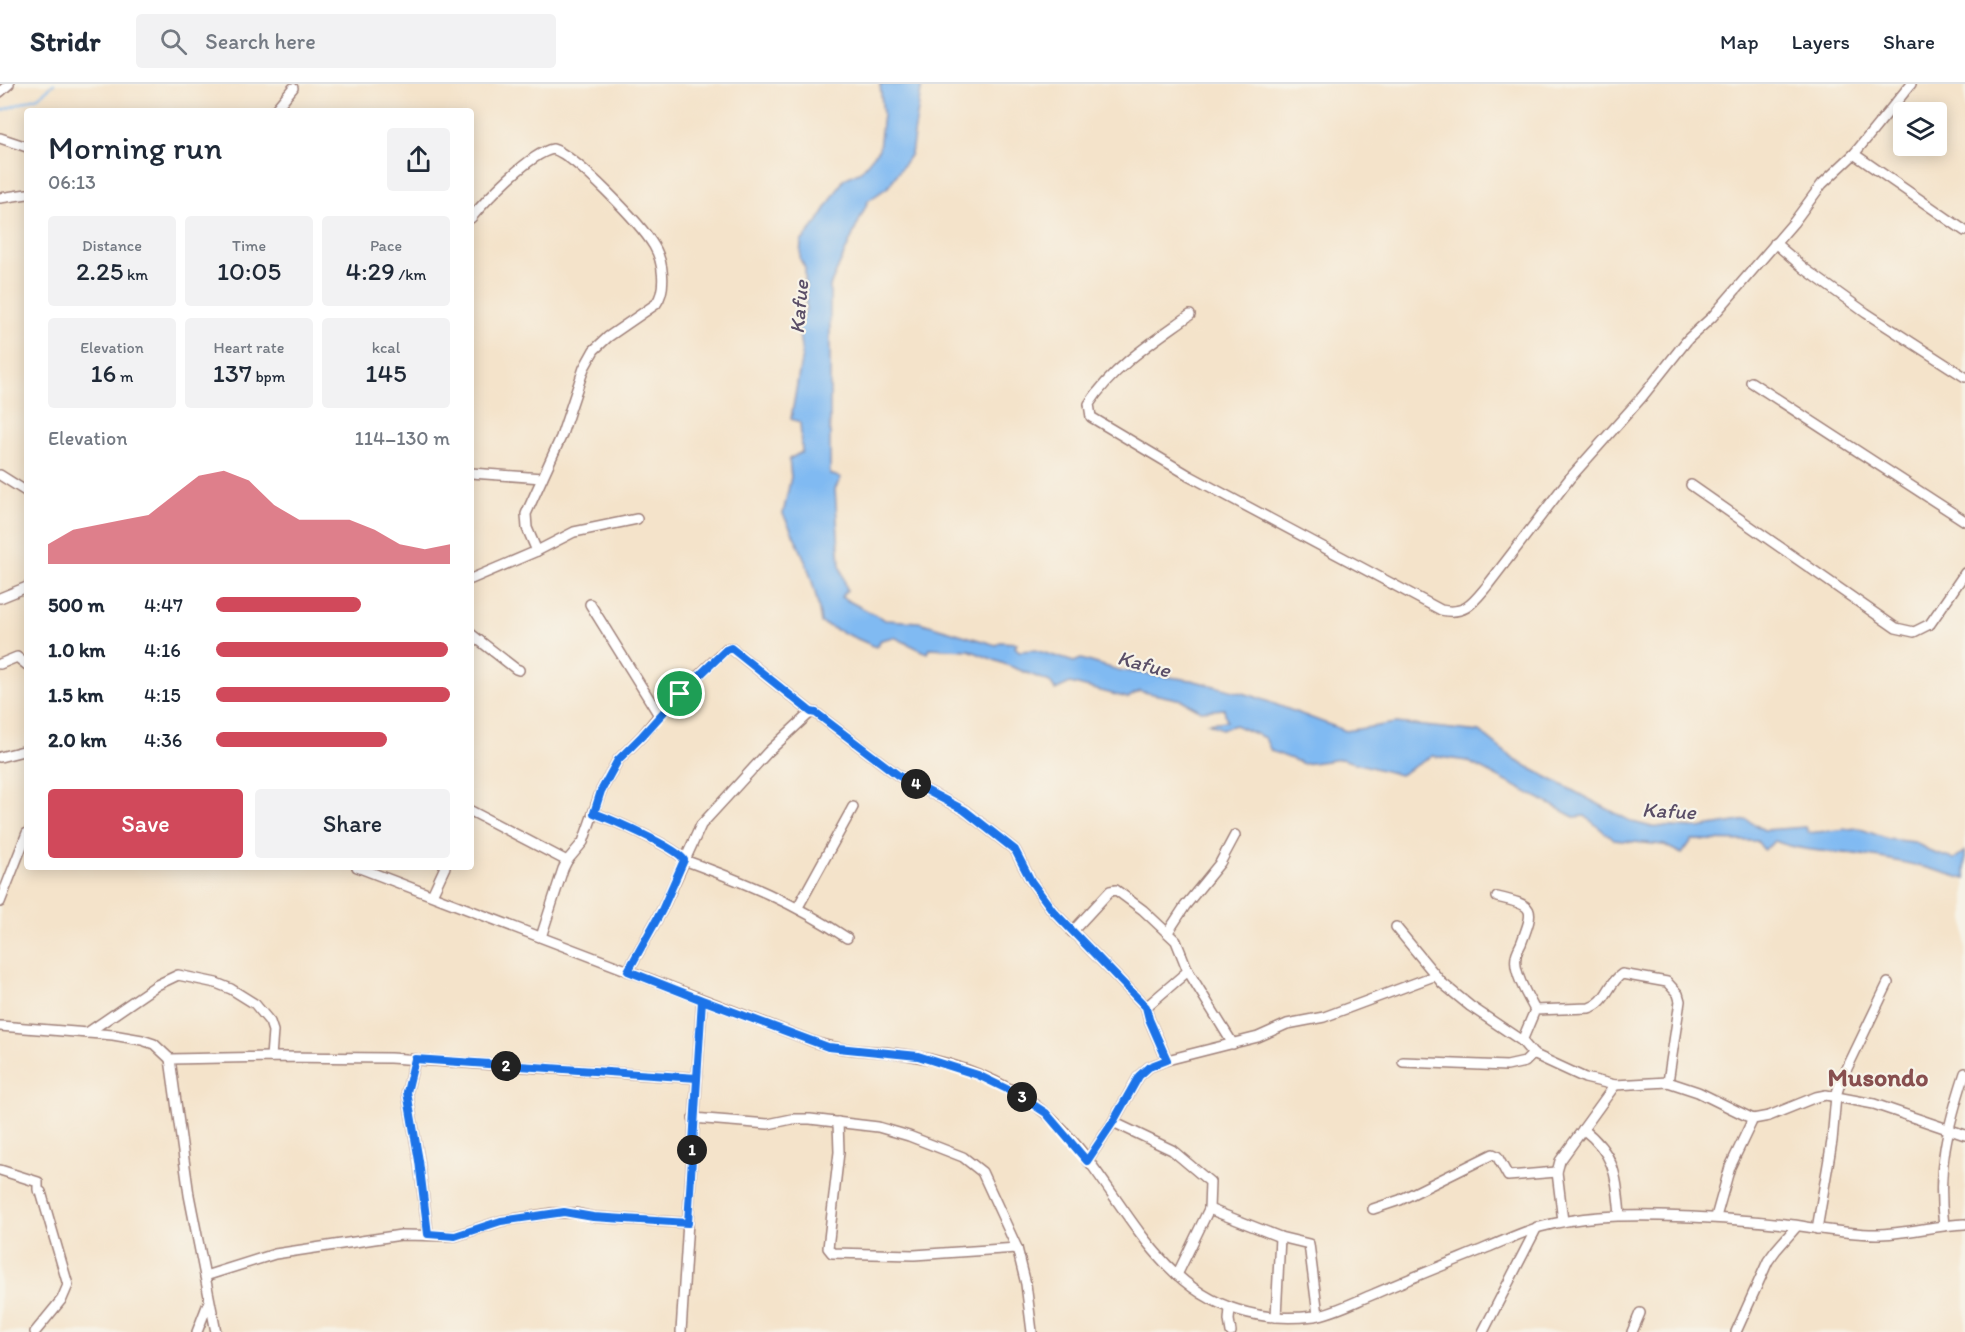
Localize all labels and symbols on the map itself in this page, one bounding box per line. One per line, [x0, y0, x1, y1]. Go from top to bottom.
water label: Kafue [784, 278, 813, 335]
water label: Kafue [1115, 644, 1174, 683]
pin [654, 668, 705, 719]
pin: 4 [901, 769, 931, 799]
water label: Kafue [1642, 797, 1697, 824]
pin: 2 [491, 1051, 521, 1081]
district label: Musondo [1828, 1061, 1928, 1093]
pin: 3 [1007, 1082, 1037, 1112]
pin: 1 [677, 1135, 707, 1165]

